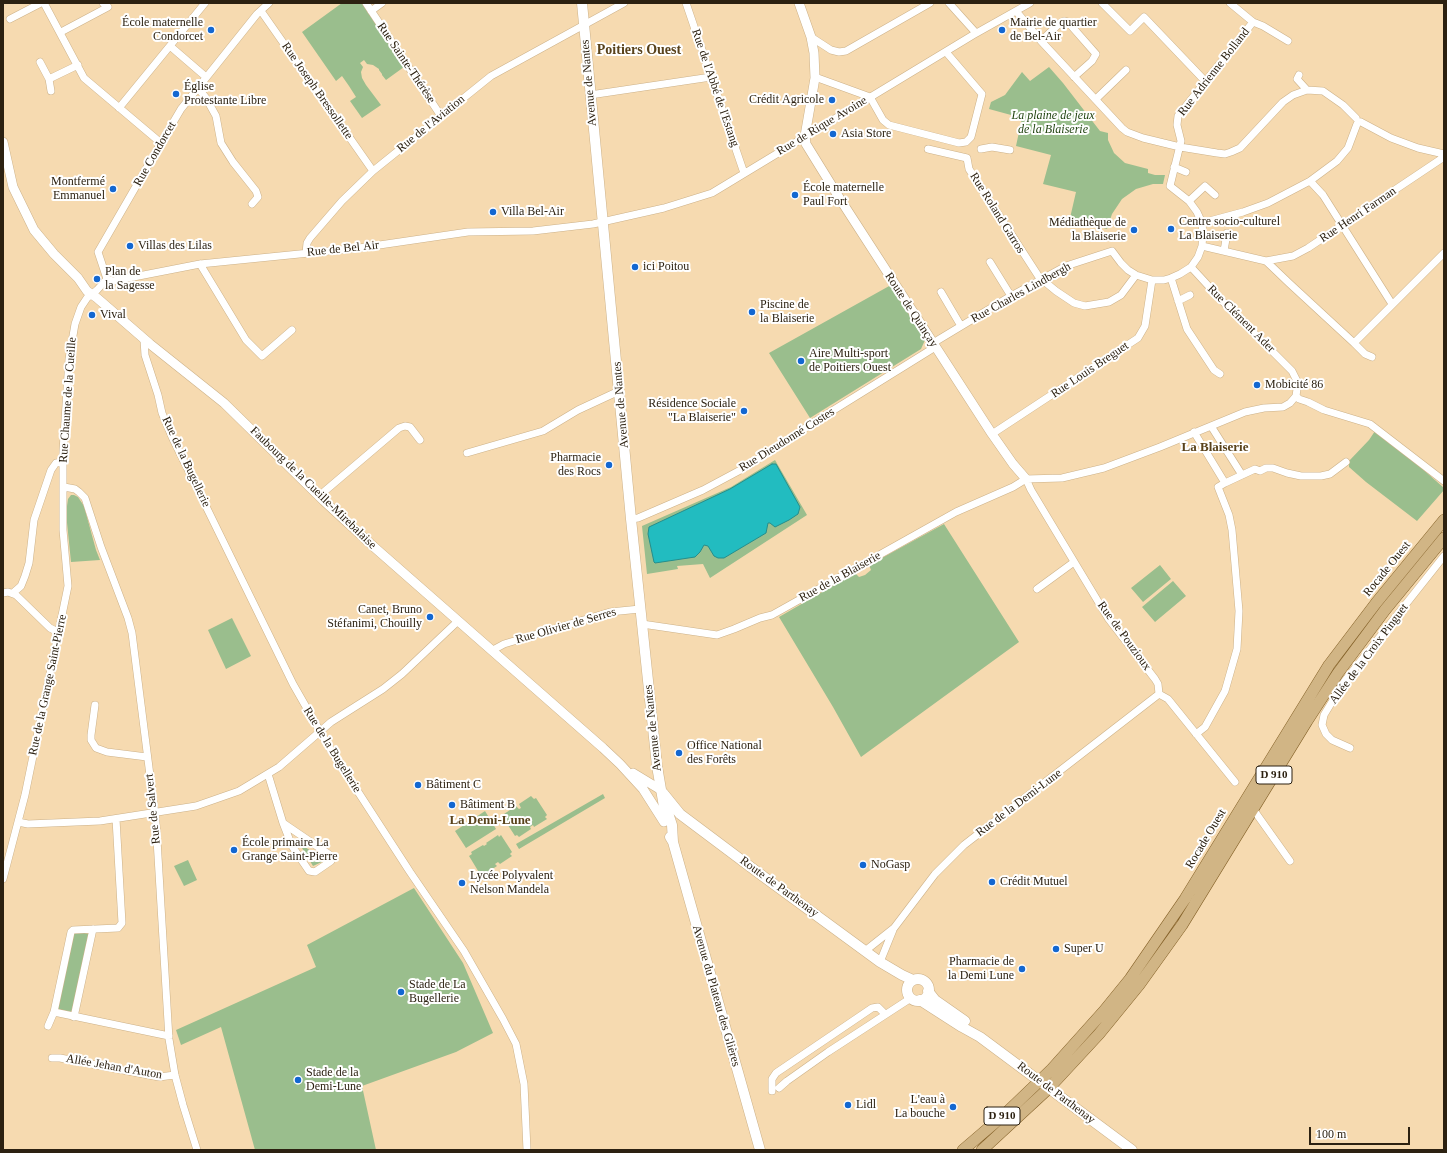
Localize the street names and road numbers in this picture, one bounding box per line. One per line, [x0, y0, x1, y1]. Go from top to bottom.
street label: Rue Sainte-Thérèse [374, 20, 438, 106]
street label: Rue Adrienne Bolland [1175, 25, 1253, 119]
street label: Rue de l'Abbé de l'Estang [688, 27, 742, 149]
street label: Avenue de Nantes [578, 39, 600, 127]
street label: Rue Joseph Bressollette [278, 40, 356, 142]
street label: Rue de l'Aviation [394, 92, 468, 156]
street label: Rue de Rique Avoine [774, 93, 870, 159]
street label: Rue Condorcet [131, 119, 179, 189]
street label: Rue Roland Garros [966, 170, 1028, 256]
street label: Rue Henri Farman [1317, 184, 1399, 246]
street label: Rue de Bel Air [306, 238, 380, 260]
street label: Rue Charles Lindbergh [969, 260, 1073, 326]
street label: Route de Quinçay [881, 270, 941, 350]
street label: Rue Clément Ader [1204, 282, 1278, 356]
street label: Rue Chaume de la Cueille [56, 337, 80, 463]
street label: Rue Louis Breguet [1048, 339, 1132, 401]
street label: Avenue de Nantes [610, 361, 632, 449]
street label: Rue Dieudonné Costes [737, 405, 837, 475]
street label: Rue de la Bugellerie [159, 414, 213, 510]
street label: Faubourg de la Cueille-Mirebalaise [247, 424, 379, 552]
street label: Rocade Ouest [1360, 538, 1414, 600]
street label: Rue de la Blaiserie [797, 549, 883, 605]
street label: Rue de Pouzioux [1094, 599, 1154, 673]
street label: Allée de la Croix Pinguet [1327, 601, 1411, 707]
street label: Rue Olivier de Serres [514, 605, 618, 647]
street label: Rue de la Grange Saint-Pierre [26, 613, 70, 757]
street label: Avenue de Nantes [641, 684, 665, 772]
street label: Rue de la Bugellerie [300, 705, 364, 795]
street label: Rue de la Demi-Lune [973, 766, 1065, 840]
road number: D 910 [1256, 766, 1292, 784]
street label: Rue de Salvert [142, 773, 164, 845]
street label: Rocade Ouest [1183, 807, 1229, 871]
street label: Route de Parthenay [737, 854, 821, 920]
street label: Avenue du Plateau des Glières [689, 924, 743, 1068]
street label: Allée Jehan d'Auton [65, 1051, 163, 1083]
street label: Route de Parthenay [1014, 1059, 1098, 1127]
road number: D 910 [984, 1107, 1020, 1125]

